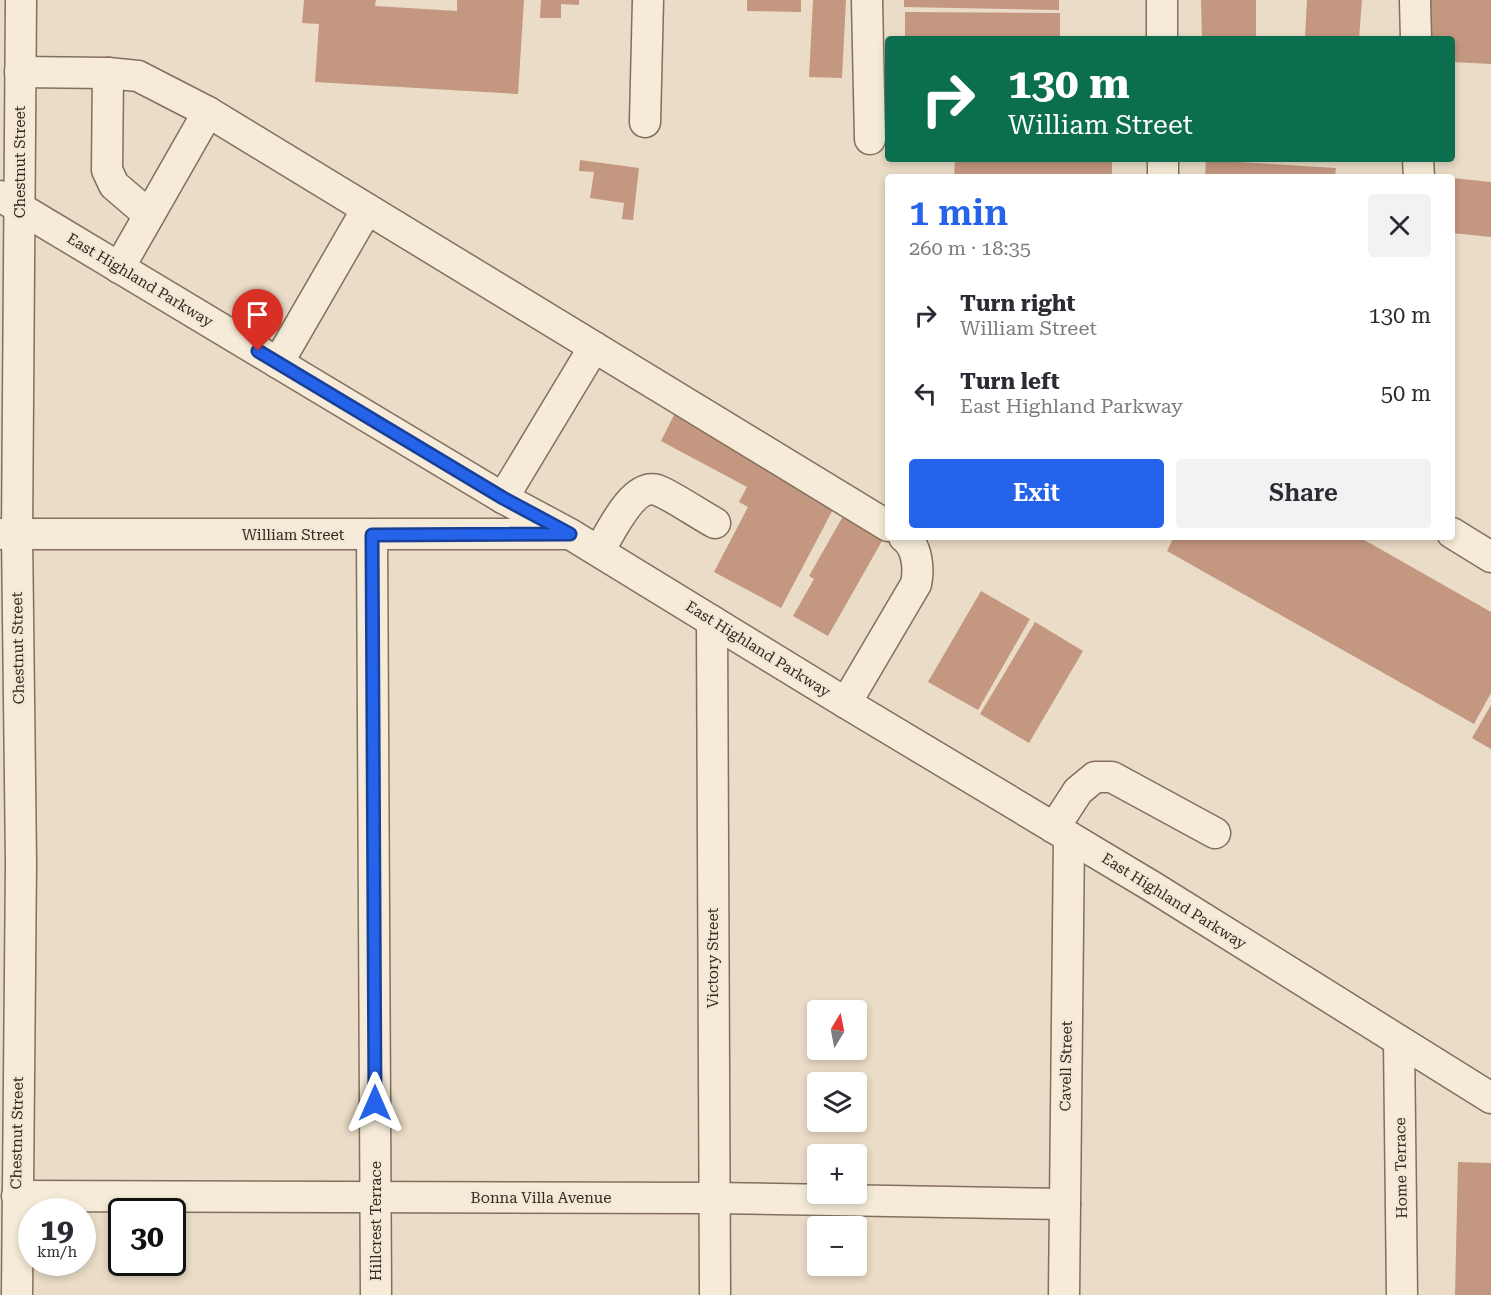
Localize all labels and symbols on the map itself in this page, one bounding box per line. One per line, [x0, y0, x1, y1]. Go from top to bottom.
street label: Chestnut Street [11, 105, 29, 218]
street label: East Highland Parkway [64, 229, 216, 331]
pin [232, 289, 283, 351]
street label: William Street [242, 526, 345, 544]
street label: Chestnut Street [8, 591, 28, 705]
street label: East Highland Parkway [682, 597, 834, 701]
street label: East Highland Parkway [1098, 849, 1250, 953]
street label: Victory Street [704, 907, 722, 1008]
north arrow [807, 1000, 867, 1060]
street label: Cavell Street [1056, 1020, 1076, 1112]
position arrow [343, 1071, 407, 1135]
street label: Chestnut Street [7, 1076, 27, 1190]
street label: Home Terrace [1391, 1117, 1411, 1219]
street label: Hillcrest Terrace [367, 1161, 385, 1281]
street label: Bonna Villa Avenue [471, 1189, 611, 1207]
speed limit sign: 30 [108, 1198, 186, 1276]

